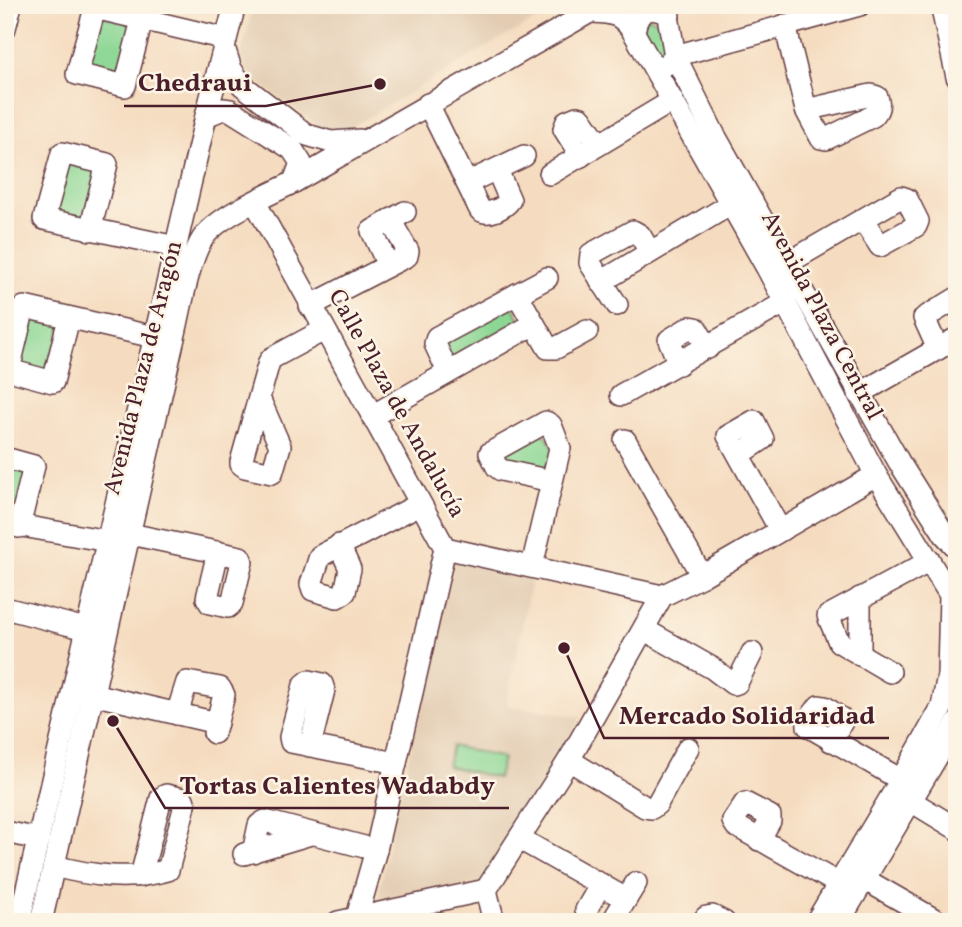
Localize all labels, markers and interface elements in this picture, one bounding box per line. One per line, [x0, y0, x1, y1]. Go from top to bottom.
callout: Chedraui [124, 59, 266, 106]
text: Chedraui [138, 66, 252, 102]
street label: Avenida Plaza Central [752, 206, 890, 426]
street label: Avenida Plaza de Aragón [96, 237, 192, 499]
street label: Calle Plaza de Andalucía [319, 283, 473, 525]
callout: Mercado Solidaridad [604, 691, 889, 738]
text: Mercado Solidaridad [619, 699, 875, 735]
callout: Tortas Calientes Wadabdy [165, 761, 509, 808]
text: Tortas Calientes Wadabdy [179, 769, 495, 805]

